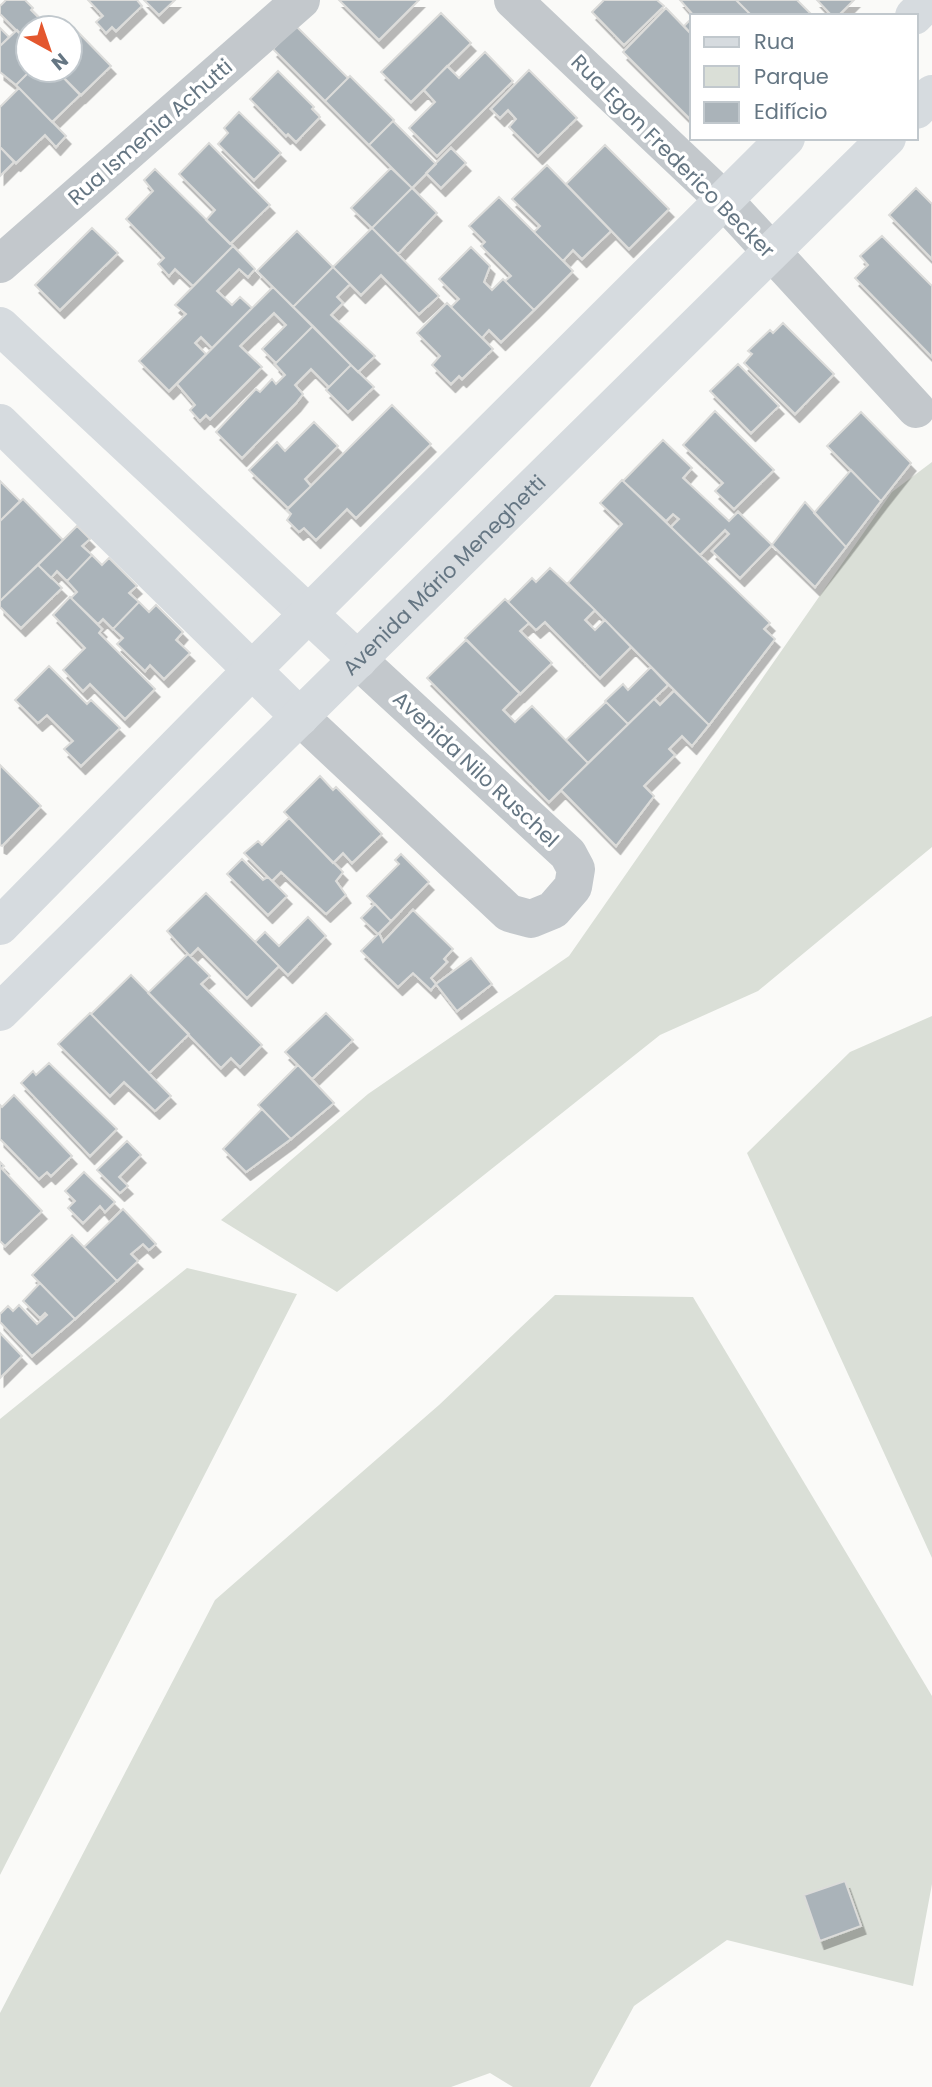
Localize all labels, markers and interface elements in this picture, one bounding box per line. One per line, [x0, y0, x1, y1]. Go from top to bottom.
north arrow [14, 14, 84, 84]
legend [690, 14, 918, 140]
text: Rua [754, 27, 794, 56]
text: N [45, 47, 74, 77]
street label: Rua Egon Frederico Becker [565, 48, 781, 264]
street label: Rua Ismenia Achutti [61, 52, 239, 212]
text: Parque [754, 62, 829, 91]
text: Edifício [754, 97, 828, 126]
street label: Avenida Mário Meneghetti [336, 468, 552, 681]
street label: Avenida Nilo Ruschel [387, 684, 565, 854]

